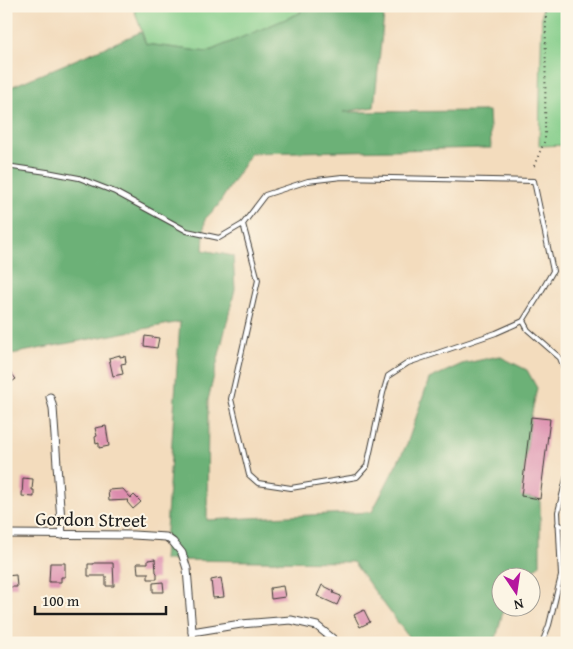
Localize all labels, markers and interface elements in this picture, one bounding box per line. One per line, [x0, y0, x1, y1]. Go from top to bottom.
street label: Gordon Street [35, 504, 147, 534]
north arrow [490, 566, 540, 616]
scale bar [35, 584, 166, 616]
text: 100 m [42, 590, 80, 611]
text: N [511, 594, 526, 616]

